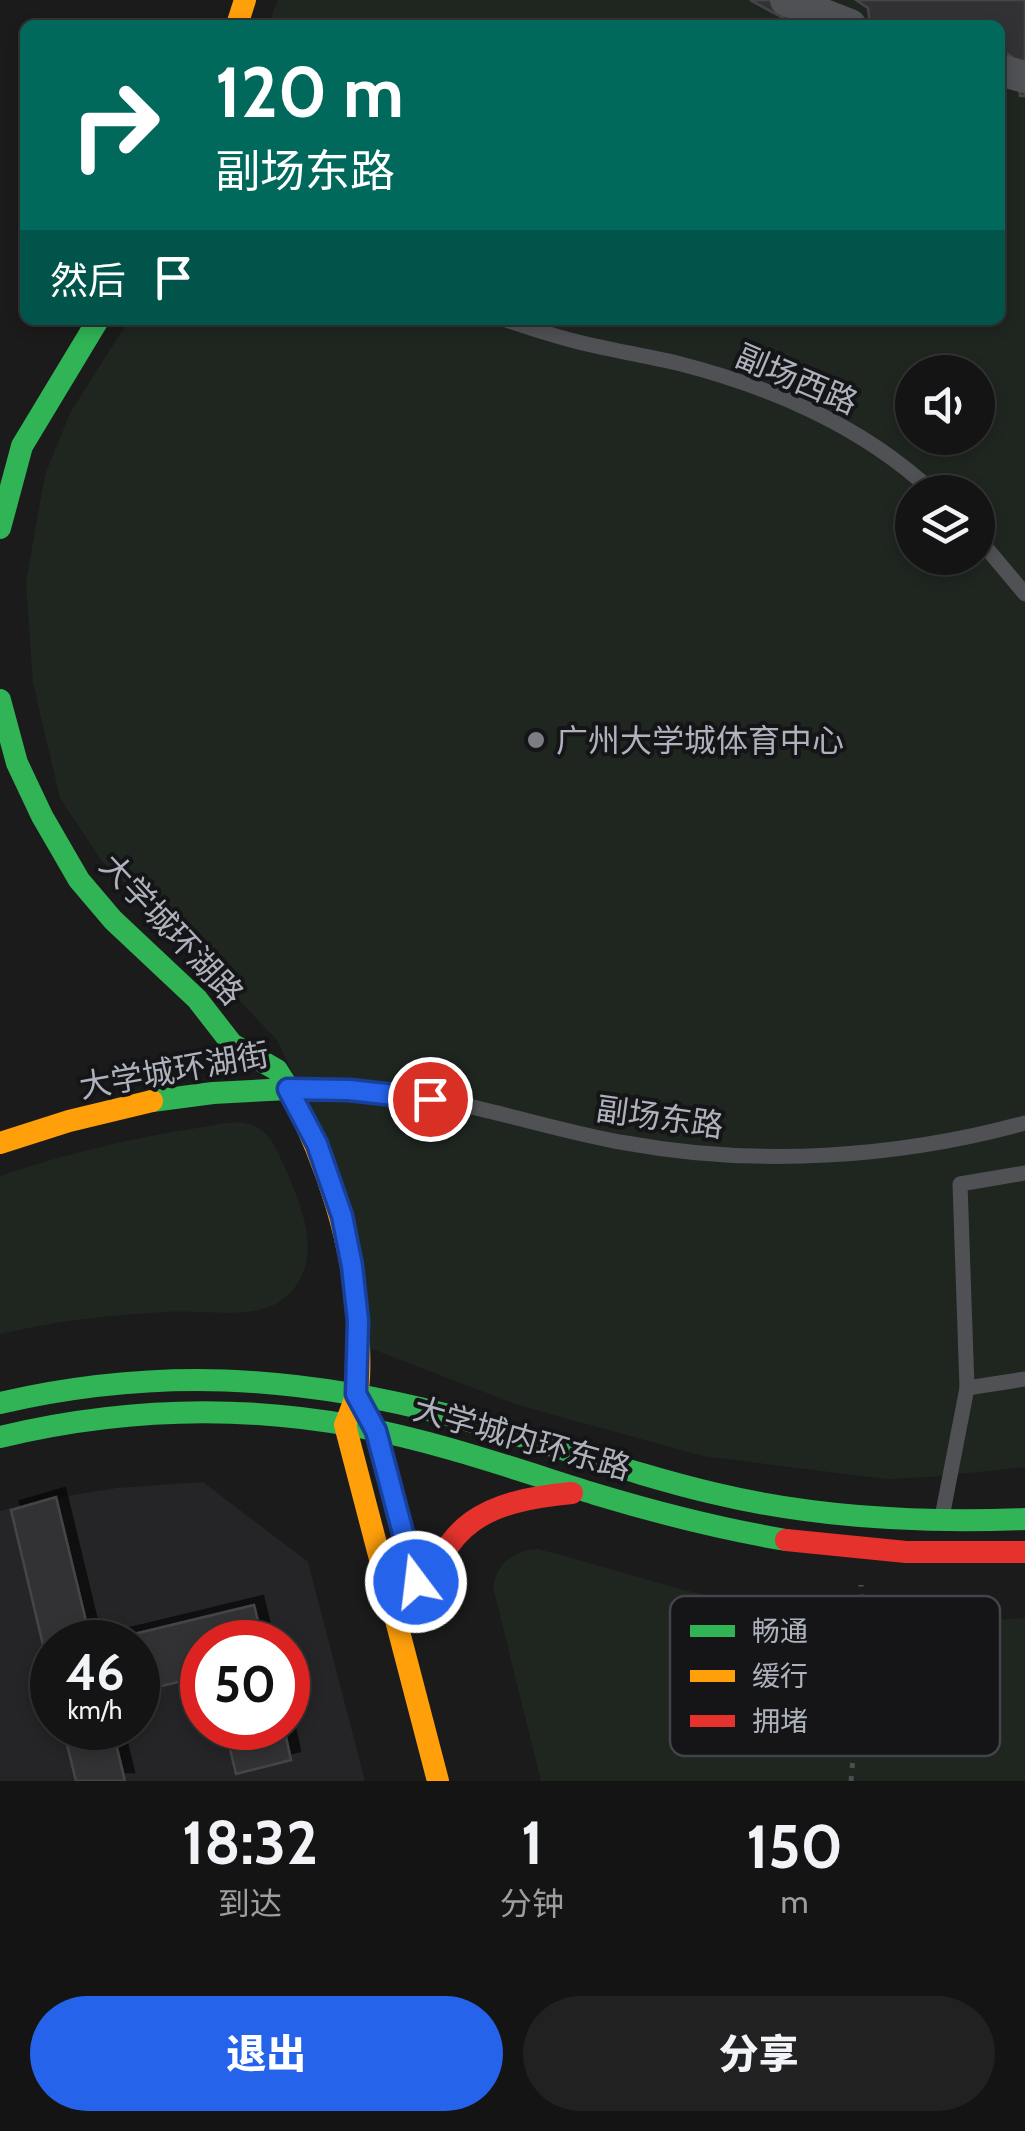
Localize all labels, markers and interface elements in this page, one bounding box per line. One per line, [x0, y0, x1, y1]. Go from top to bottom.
text: 120 m [215, 49, 404, 135]
icon: right [50, 60, 180, 190]
text: 副场东路 [215, 144, 395, 198]
icon: arrive [146, 250, 201, 305]
text: 然后 [50, 257, 126, 304]
street label: 副场西路 [730, 336, 864, 422]
map controls [895, 355, 995, 575]
button: sound [895, 355, 995, 455]
button: layers [895, 475, 995, 575]
place label: 广州大学城体育中心 [556, 721, 844, 760]
marker: 广州大学城体育中心 [525, 729, 547, 751]
street label: 大学城环湖路 [92, 845, 252, 1013]
street label: 大学城环湖街 [76, 1034, 272, 1106]
pin [388, 1057, 473, 1142]
icon: arrive [403, 1072, 458, 1127]
street label: 副场东路 [594, 1089, 726, 1145]
street label: 大学城内环东路 [409, 1388, 635, 1488]
position arrow [364, 1530, 468, 1634]
legend [670, 1596, 1000, 1756]
text: 畅通 [752, 1614, 808, 1648]
speed limit sign: 50 [180, 1620, 310, 1750]
text: 46 [65, 1642, 125, 1703]
text: 缓行 [752, 1659, 808, 1693]
text: km/h [68, 1695, 122, 1725]
text: 拥堵 [752, 1704, 808, 1738]
text: 18:32 [182, 1806, 318, 1879]
text: 1 [521, 1806, 543, 1879]
text: 150 [746, 1810, 843, 1883]
text: m [780, 1882, 809, 1921]
text: 到达 [218, 1884, 282, 1923]
text: 分钟 [500, 1884, 564, 1923]
button: 退出 [30, 1996, 503, 2111]
button: 分享 [523, 1996, 995, 2111]

